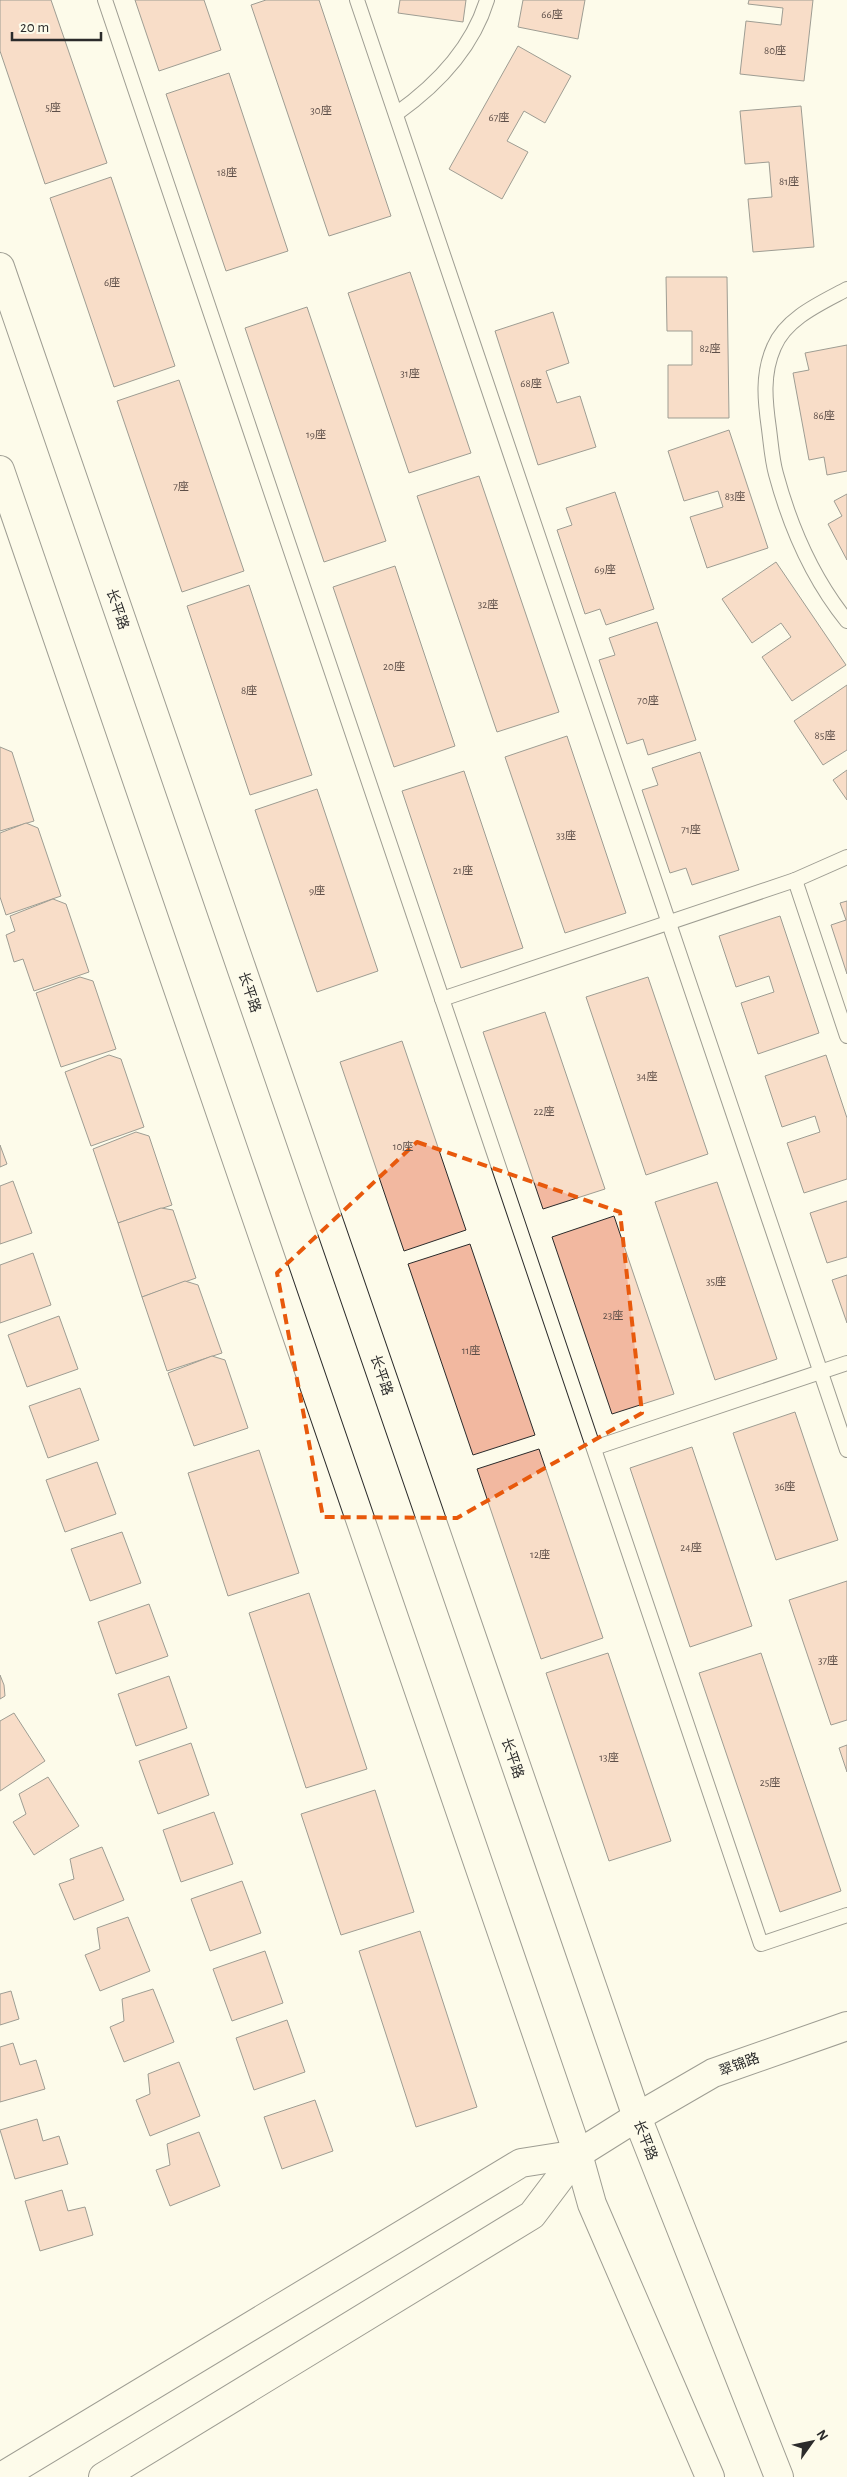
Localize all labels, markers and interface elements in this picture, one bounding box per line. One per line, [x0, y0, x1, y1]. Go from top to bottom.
house number: 66座 [541, 8, 563, 20]
scale bar [12, 10, 101, 42]
text: 20 m [20, 20, 49, 35]
house number: 80座 [764, 44, 786, 56]
house number: 5座 [45, 101, 61, 113]
house number: 30座 [310, 104, 332, 116]
house number: 67座 [489, 111, 509, 123]
house number: 18座 [217, 166, 237, 178]
house number: 81座 [779, 175, 799, 187]
house number: 6座 [104, 276, 120, 288]
house number: 82座 [699, 342, 721, 354]
house number: 31座 [400, 367, 420, 379]
house number: 68座 [520, 377, 542, 389]
house number: 86座 [813, 409, 835, 421]
house number: 19座 [306, 428, 326, 440]
house number: 7座 [173, 480, 189, 492]
house number: 83座 [725, 490, 745, 502]
house number: 69座 [594, 563, 616, 575]
street label: 长平路 [104, 587, 131, 631]
house number: 32座 [478, 598, 498, 610]
house number: 20座 [383, 660, 405, 672]
house number: 8座 [241, 684, 257, 696]
house number: 70座 [637, 694, 659, 706]
house number: 85座 [815, 729, 835, 741]
house number: 71座 [681, 823, 701, 835]
house number: 33座 [556, 829, 576, 841]
house number: 21座 [453, 864, 473, 876]
house number: 9座 [309, 884, 325, 896]
street label: 长平路 [236, 970, 263, 1014]
house number: 34座 [637, 1070, 657, 1082]
house number: 22座 [533, 1105, 555, 1117]
house number: 10座 [393, 1140, 413, 1152]
house number: 35座 [706, 1275, 726, 1287]
house number: 23座 [603, 1309, 623, 1321]
house number: 11座 [462, 1344, 480, 1356]
street label: 长平路 [368, 1353, 395, 1397]
house number: 36座 [775, 1480, 795, 1492]
house number: 24座 [680, 1541, 702, 1553]
house number: 12座 [530, 1548, 550, 1560]
house number: 37座 [818, 1654, 838, 1666]
street label: 长平路 [499, 1736, 526, 1780]
house number: 13座 [599, 1751, 619, 1763]
house number: 25座 [760, 1776, 780, 1788]
street label: 翠锦路 [717, 2050, 761, 2079]
street label: 长平路 [631, 2118, 660, 2162]
north arrow [787, 2417, 837, 2467]
text: N [814, 2428, 831, 2443]

